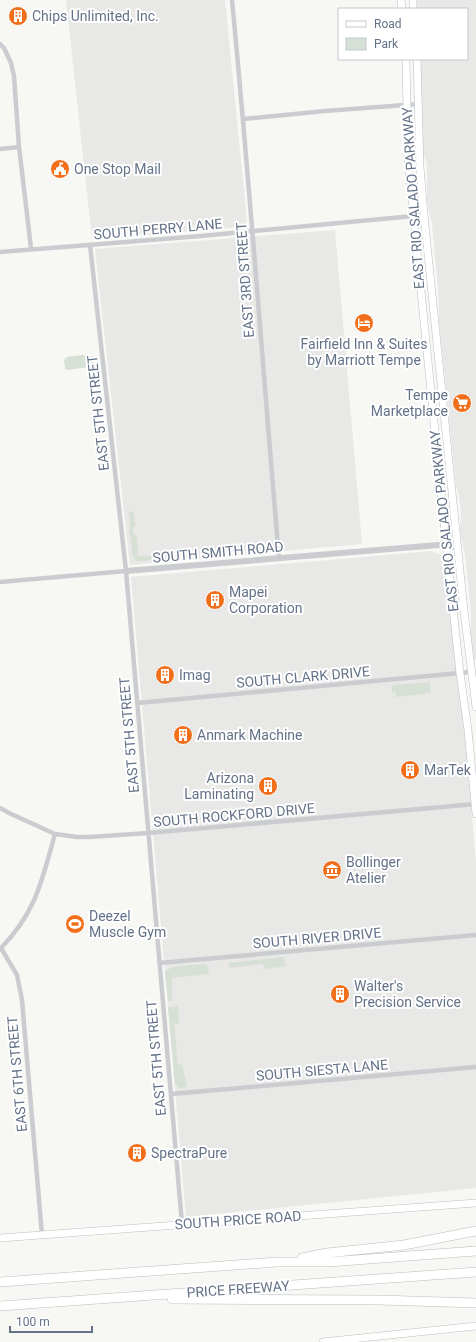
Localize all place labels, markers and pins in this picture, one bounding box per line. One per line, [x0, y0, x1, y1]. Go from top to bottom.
building icon: Chips Unlimited, Inc. [7, 5, 29, 27]
place label: Chips Unlimited, Inc. [32, 8, 159, 24]
public building icon: One Stop Mail [49, 158, 71, 180]
place label: One Stop Mail [74, 161, 161, 177]
hotel icon: Fairfield Inn & Suites by Marriott Tempe [353, 312, 375, 334]
place label: Fairfield Inn & Suites by Marriott Tempe [301, 336, 427, 368]
place label: Tempe Marketplace [371, 387, 448, 419]
supermarket icon: Tempe Marketplace [451, 392, 473, 414]
place label: Mapei Corporation [229, 584, 302, 616]
building icon: Mapei Corporation [204, 589, 226, 611]
building icon: Imag [154, 664, 176, 686]
place label: Imag [179, 667, 211, 683]
building icon: Anmark Machine [172, 724, 194, 746]
place label: Anmark Machine [197, 727, 303, 743]
building icon: MarTek [399, 759, 421, 781]
place label: MarTek [424, 762, 472, 778]
place label: Arizona Laminating [184, 770, 254, 802]
building icon: Arizona Laminating [257, 775, 279, 797]
place label: Bollinger Atelier [346, 854, 401, 886]
museum icon: Bollinger Atelier [321, 859, 343, 881]
place label: Deezel Muscle Gym [89, 908, 166, 940]
sports icon: Deezel Muscle Gym [64, 913, 86, 935]
place label: Walter's Precision Service [354, 978, 461, 1010]
building icon: Walter's Precision Service [329, 983, 351, 1005]
building icon: SpectraPure [126, 1142, 148, 1164]
place label: SpectraPure [151, 1145, 227, 1161]

